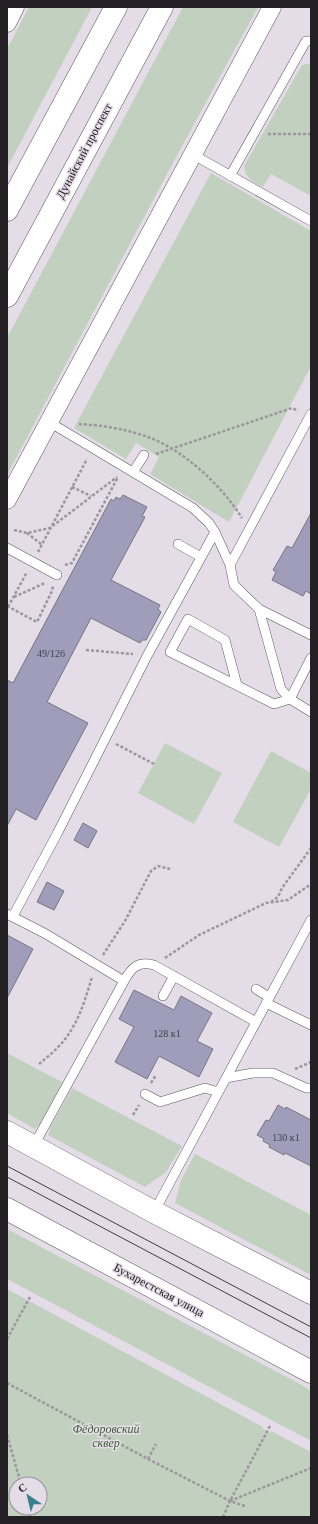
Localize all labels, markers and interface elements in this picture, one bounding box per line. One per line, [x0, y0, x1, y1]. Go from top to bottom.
street label: Дунайский проспект [53, 100, 115, 201]
house number: 49/126 [37, 648, 65, 659]
house number: 128 к1 [153, 1028, 181, 1039]
house number: 130 к1 [272, 1132, 300, 1143]
street label: Бухарестская улица [111, 1260, 207, 1320]
park label: Фёдоровский сквер [72, 1422, 140, 1450]
north arrow [8, 1476, 48, 1516]
text: С [16, 1481, 29, 1495]

